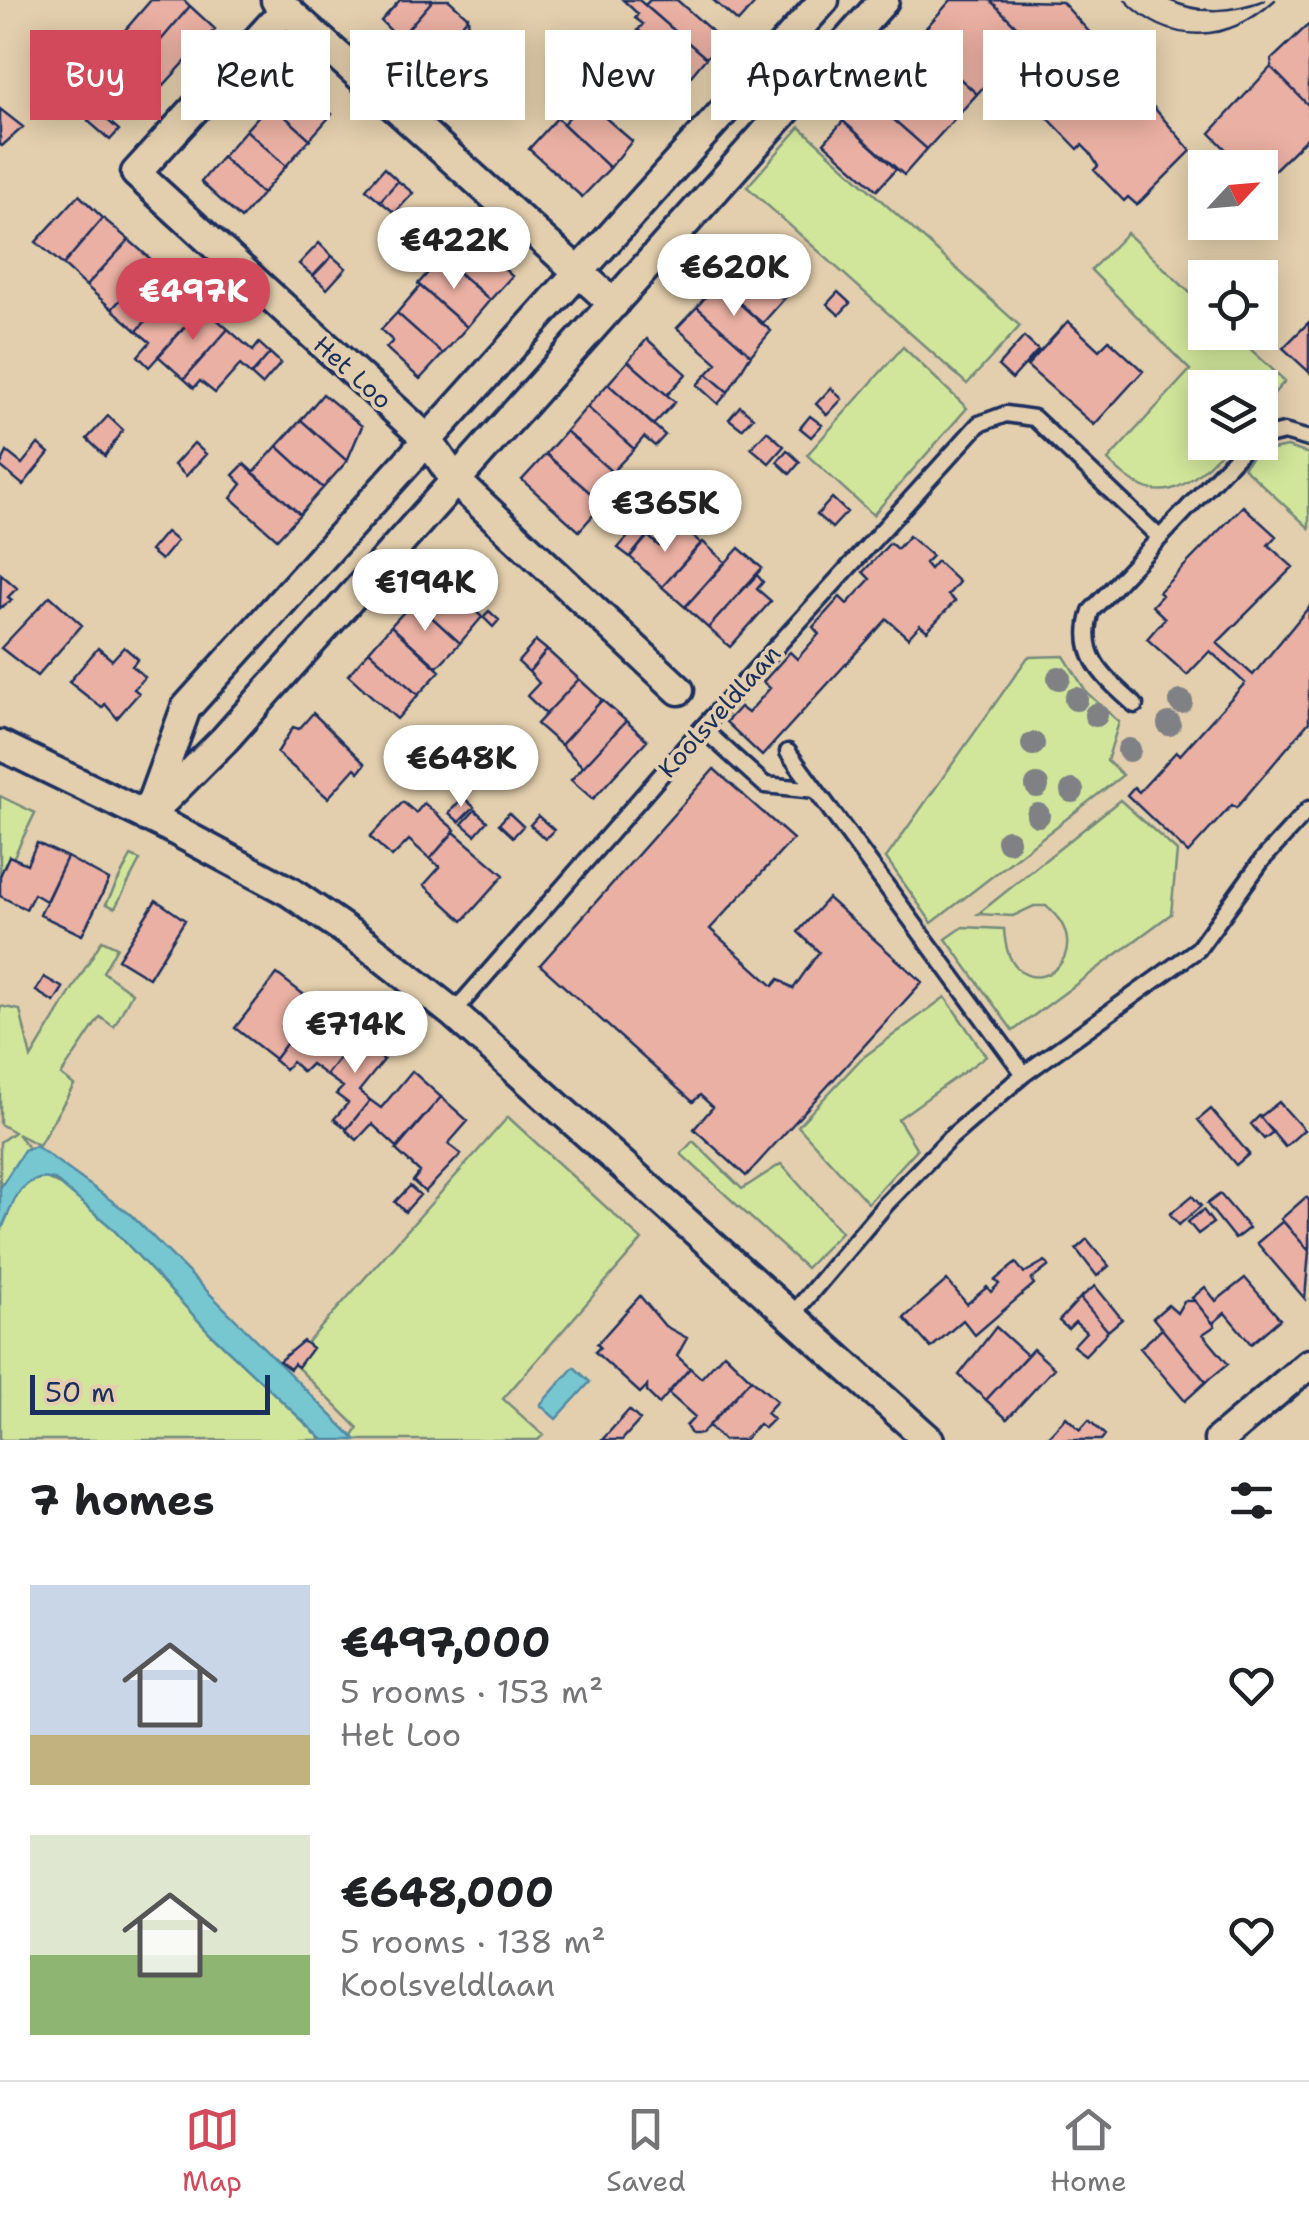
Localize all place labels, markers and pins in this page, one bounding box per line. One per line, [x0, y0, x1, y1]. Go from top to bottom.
pin: €422K [384, 207, 524, 292]
pin: €620K [664, 234, 804, 319]
pin: €497K [123, 258, 263, 343]
pin: €365K [595, 470, 735, 555]
pin: €194K [355, 549, 495, 634]
pin: €648K [391, 725, 531, 810]
pin: €714K [285, 991, 425, 1076]

